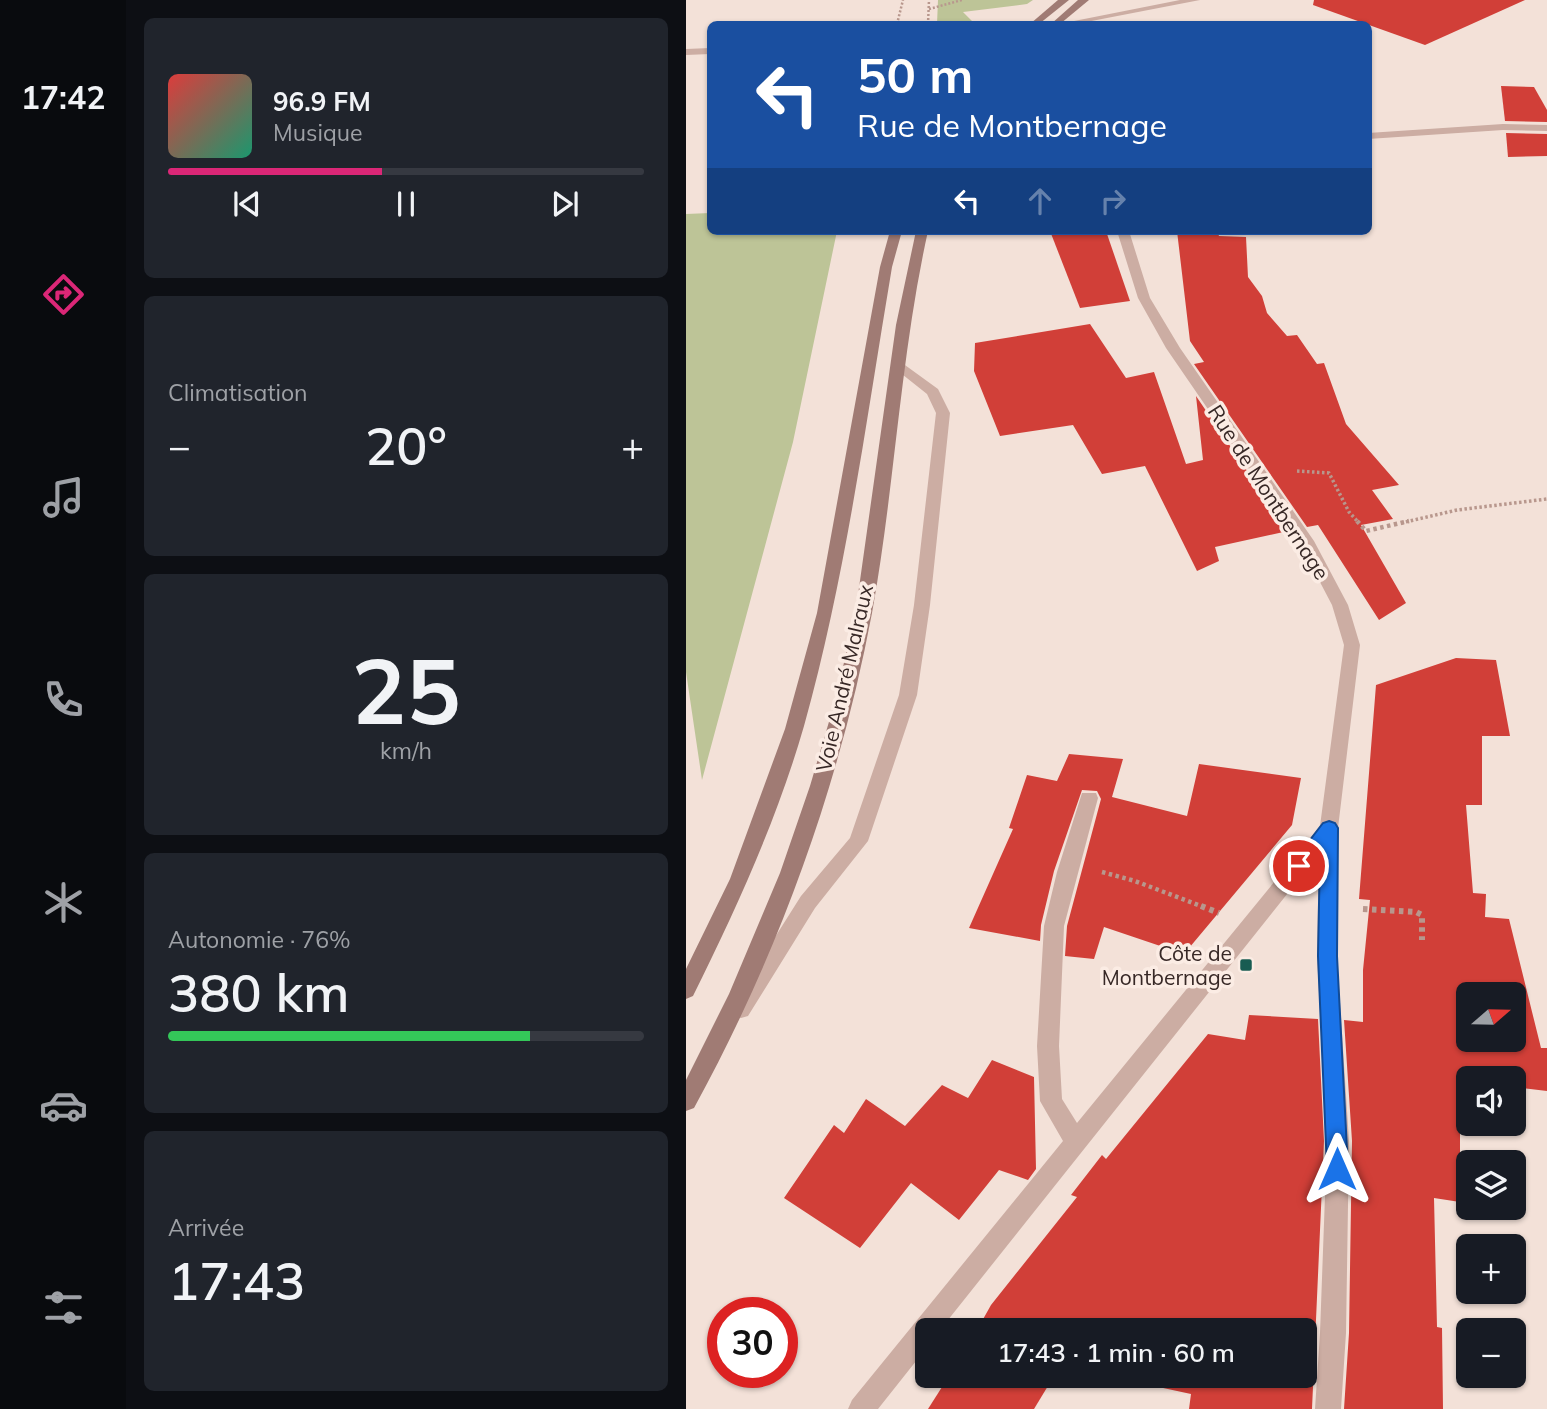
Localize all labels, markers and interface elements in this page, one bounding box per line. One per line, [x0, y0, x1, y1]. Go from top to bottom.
text: 50 m [857, 44, 973, 105]
icon: left [742, 49, 833, 140]
text: 17:42 [21, 77, 105, 117]
text: 96.9 FM [273, 85, 371, 118]
text: Rue de Montbernage [857, 105, 1167, 145]
text: Musique [273, 118, 362, 147]
icon: left [948, 182, 986, 220]
icon: ahead [1021, 182, 1059, 220]
icon: right [1094, 182, 1132, 220]
icon: previous [228, 185, 266, 223]
icon: pause [387, 185, 425, 223]
icon: next [546, 185, 584, 223]
icon: directions [39, 270, 88, 319]
text: Climatisation [168, 378, 308, 407]
street label: Rue de Montbernage [1203, 400, 1335, 584]
text: 20° [365, 413, 447, 478]
text: − [168, 422, 191, 470]
text: + [621, 422, 644, 470]
icon: music [39, 473, 88, 522]
street label: Voie André Malraux [810, 582, 878, 774]
text: 25 [351, 633, 461, 747]
icon: phone [39, 675, 88, 724]
text: km/h [380, 736, 432, 765]
pin [1269, 836, 1329, 896]
icon: arrive [1280, 847, 1318, 885]
icon: climate [39, 878, 88, 927]
text: Autonomie · 76% [168, 925, 351, 954]
place label: Côte de Montbernage [1102, 940, 1232, 990]
marker: Côte de Montbernage [1238, 957, 1254, 973]
text: 380 km [168, 960, 349, 1025]
north arrow [1456, 982, 1526, 1052]
map controls [1456, 982, 1526, 1388]
button: sound [1456, 1066, 1526, 1136]
icon: car [39, 1081, 88, 1130]
position arrow [1300, 1132, 1374, 1206]
button: layers [1456, 1150, 1526, 1220]
text: Arrivée [168, 1213, 244, 1242]
button: + [1456, 1234, 1526, 1304]
text: 17:43 [168, 1248, 305, 1313]
icon: filters [39, 1283, 88, 1332]
speed limit sign: 30 [707, 1297, 798, 1388]
button: − [1456, 1318, 1526, 1388]
text: 17:43 · 1 min · 60 m [997, 1336, 1235, 1369]

